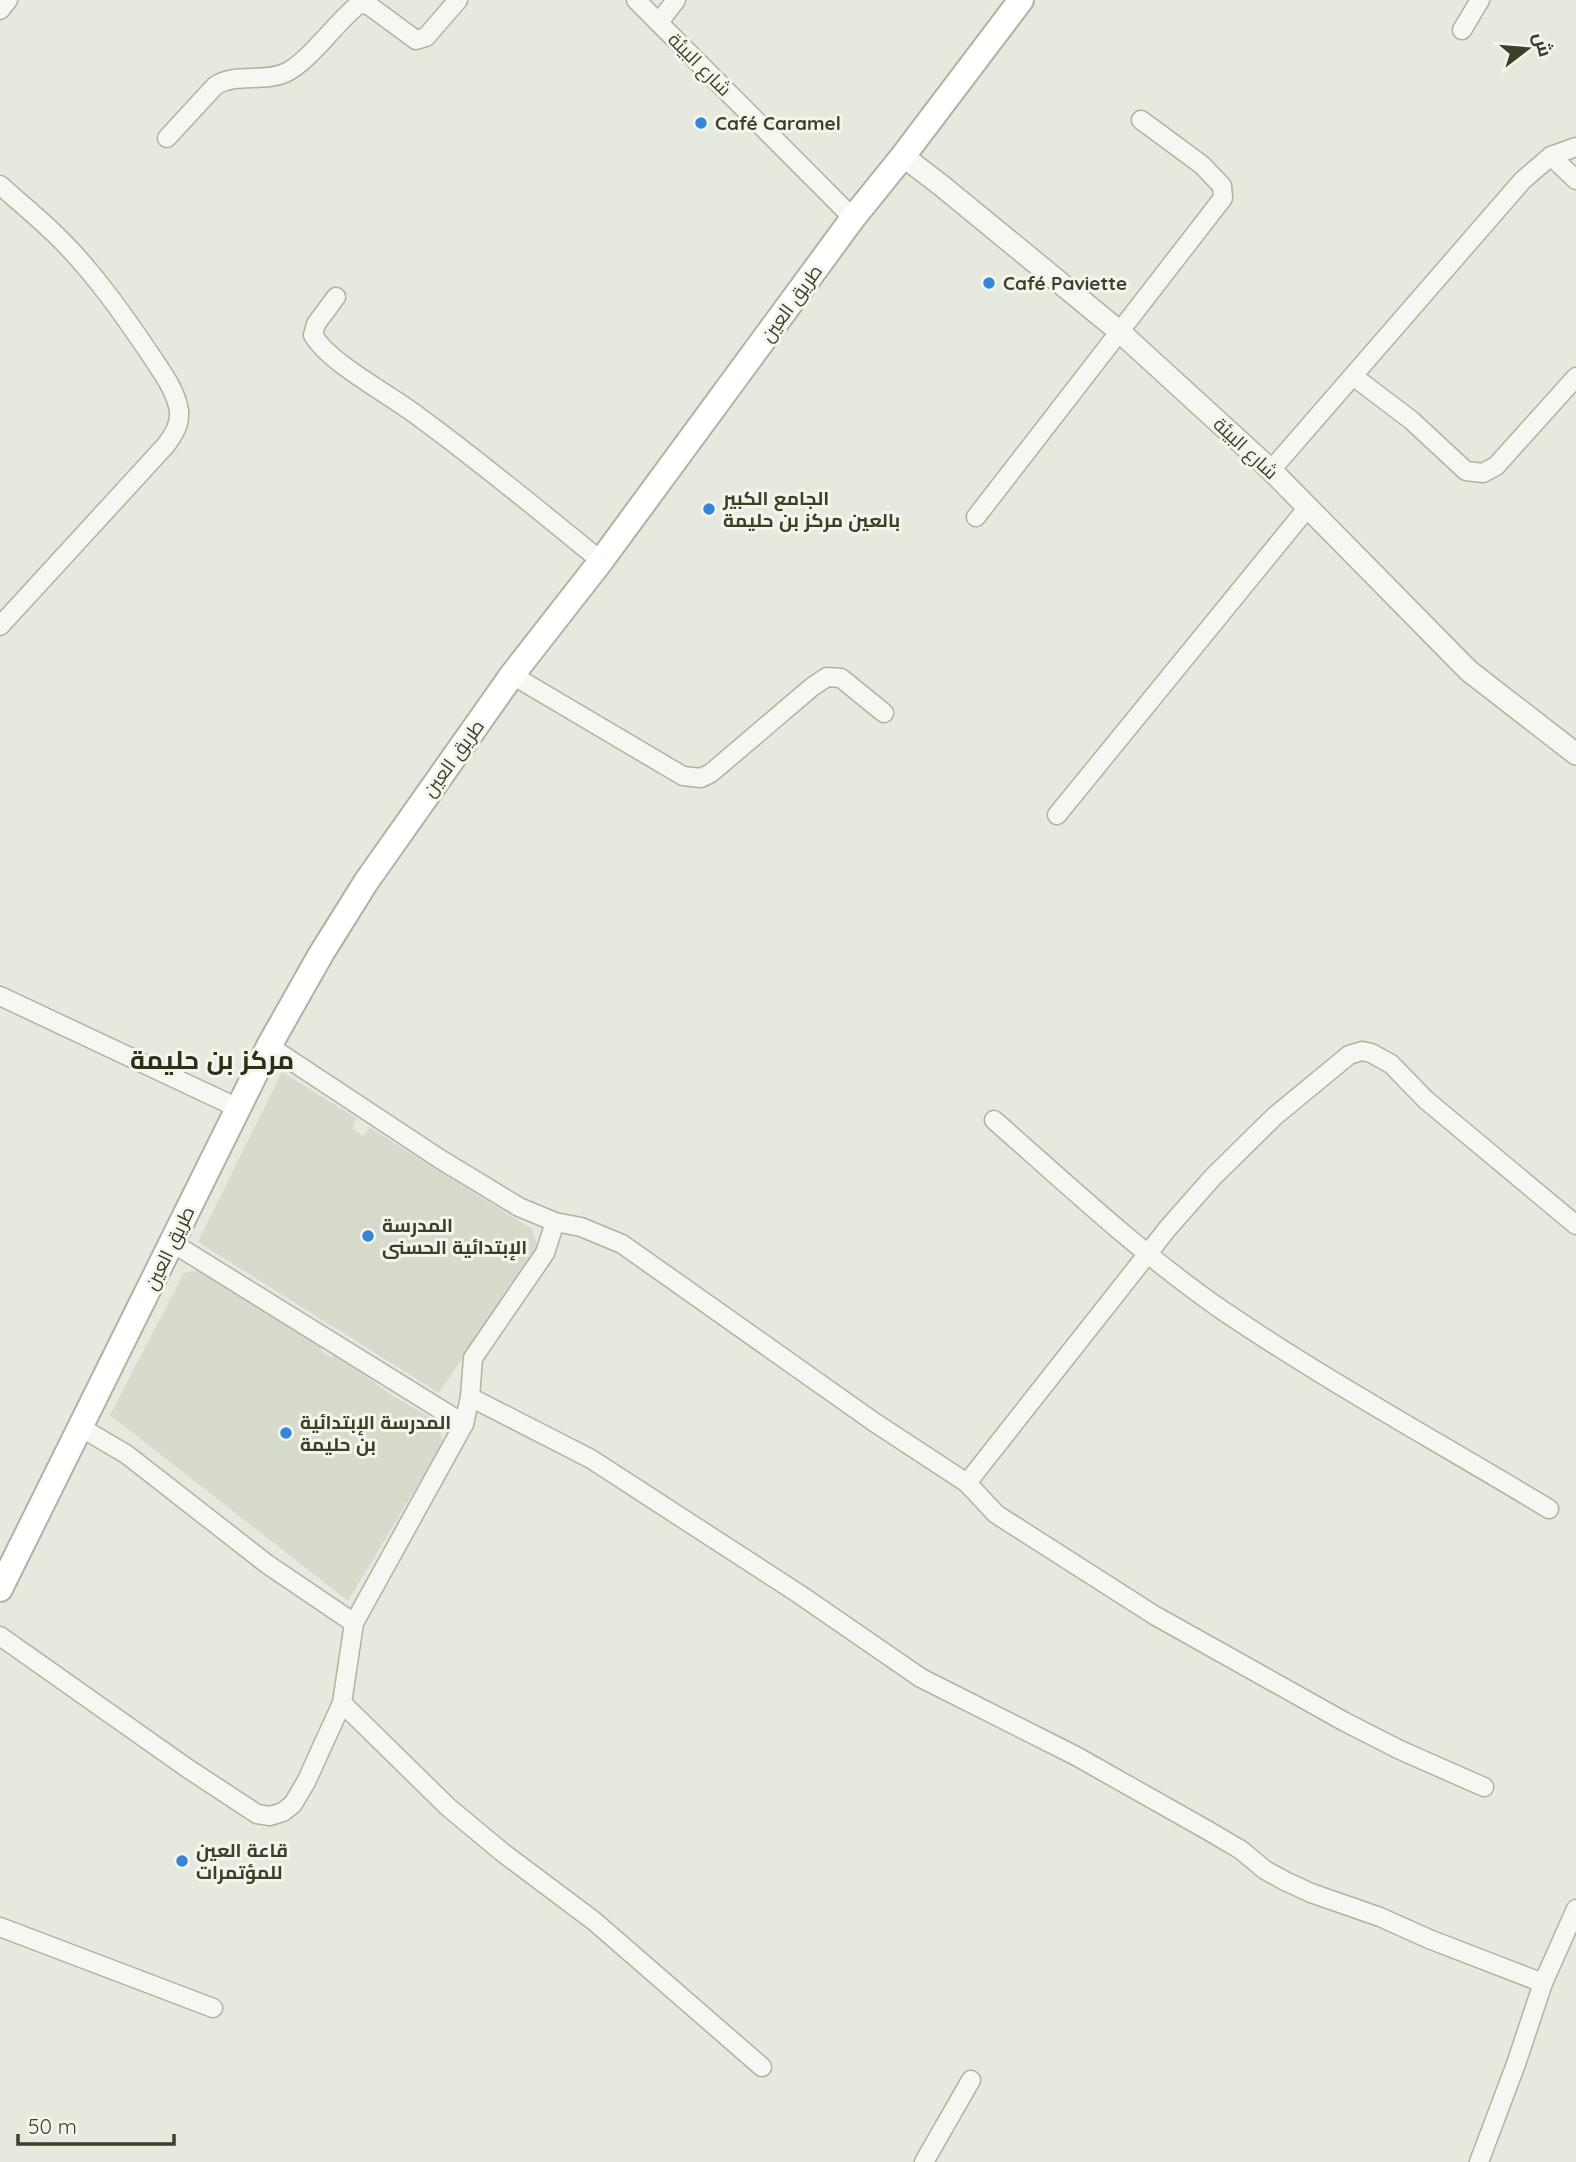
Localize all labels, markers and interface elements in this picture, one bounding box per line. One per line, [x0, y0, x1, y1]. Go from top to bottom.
north arrow [1492, 14, 1562, 84]
street label: شارع البيئة [662, 27, 737, 102]
text: ش [1528, 29, 1558, 59]
place label: Café Caramel [715, 111, 841, 135]
marker: Café Caramel [693, 115, 709, 131]
street label: طريق العين [755, 260, 828, 347]
place label: Café Paviette [1003, 271, 1127, 295]
marker: Café Paviette [981, 275, 997, 291]
street label: شارع البيئة [1207, 412, 1283, 486]
place label: الجامع الكبير بالعين مركز بن حليمة [722, 486, 900, 532]
marker: الجامع الكبير بالعين مركز بن حليمة [701, 501, 717, 517]
street label: طريق العين [417, 715, 490, 802]
district label: مركز بن حليمة [130, 1043, 294, 1076]
street label: طريق العين [139, 1202, 200, 1294]
place label: المدرسة الإبتدائية الحسنى [382, 1213, 527, 1261]
marker: المدرسة الإبتدائية الحسنى [360, 1228, 376, 1244]
place label: المدرسة الإبتدائية بن حليمة [300, 1410, 451, 1456]
marker: المدرسة الإبتدائية بن حليمة [278, 1425, 294, 1441]
place label: قاعة العين للمؤتمرات [196, 1838, 288, 1884]
marker: قاعة العين للمؤتمرات [174, 1853, 190, 1869]
scale bar [18, 2102, 173, 2146]
text: 50 m [28, 2113, 77, 2139]

